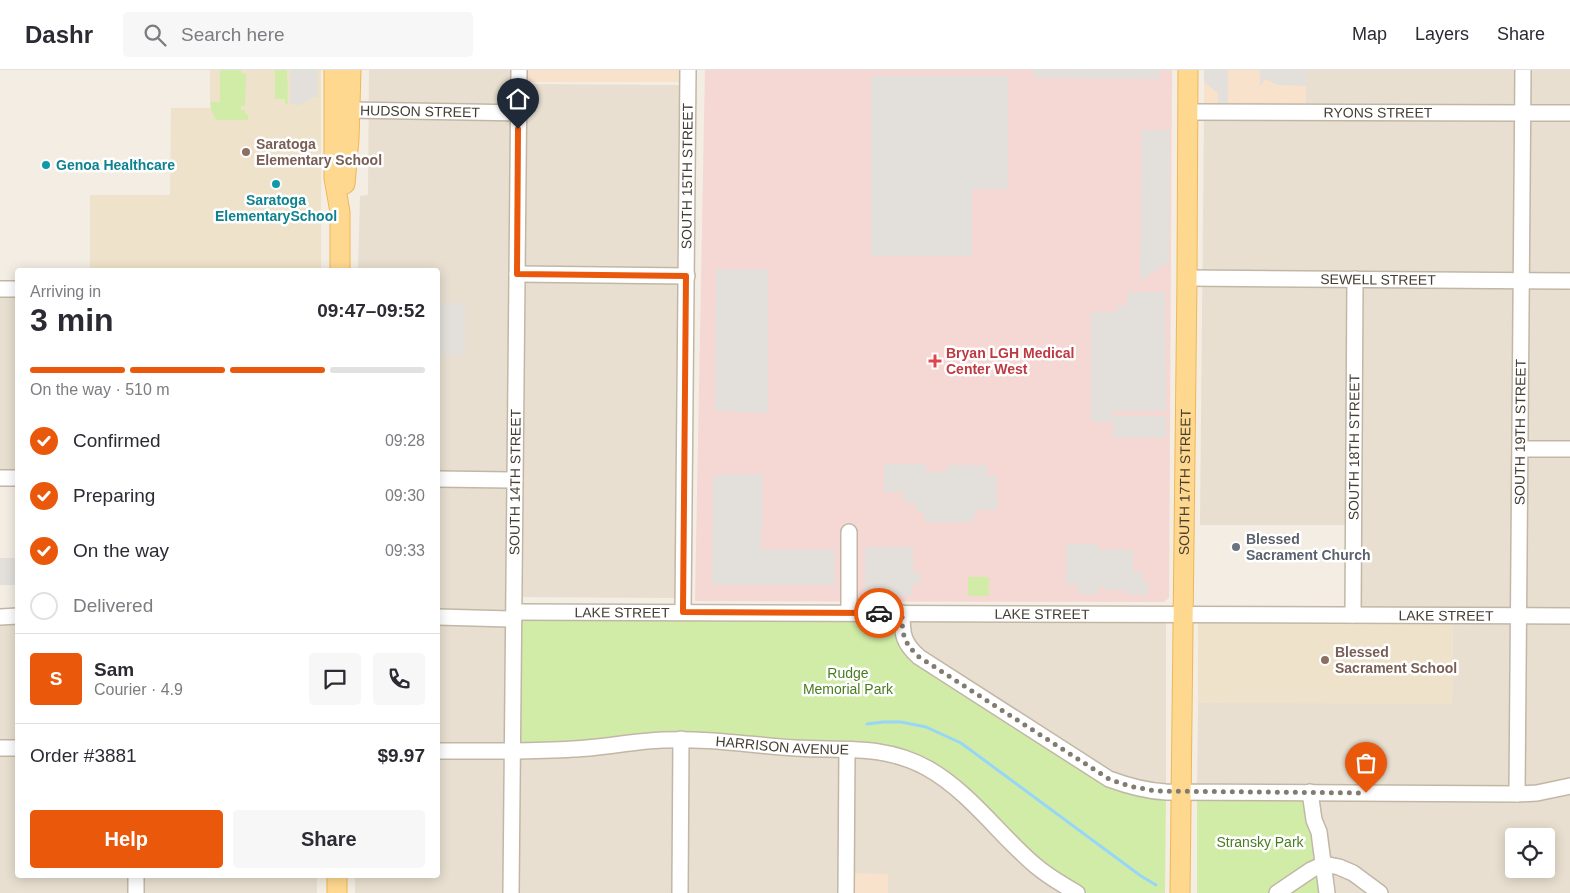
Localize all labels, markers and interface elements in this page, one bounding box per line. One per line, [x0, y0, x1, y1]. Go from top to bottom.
search box [123, 12, 473, 57]
text: Dashr [25, 21, 93, 48]
icon: search [141, 21, 169, 49]
text: Search here [181, 24, 285, 45]
text: Map [1352, 24, 1387, 44]
text: Layers [1415, 24, 1469, 44]
text: Share [1497, 24, 1545, 44]
pin [497, 78, 539, 129]
icon: home [504, 85, 532, 113]
street label: HUDSON STREET [360, 102, 481, 120]
street label: SOUTH 15TH STREET [678, 102, 696, 249]
street label: RYONS STREET [1324, 104, 1433, 121]
place label: Saratoga Elementary School [256, 136, 382, 168]
marker: Saratoga Elementary School [240, 146, 252, 158]
place label: Genoa Healthcare [56, 157, 175, 173]
marker: Genoa Healthcare [40, 159, 52, 171]
marker: Saratoga ElementarySchool [270, 178, 282, 190]
place label: Saratoga ElementarySchool [215, 192, 337, 224]
street label: SEWELL STREET [1320, 271, 1436, 288]
text: Arriving in [30, 283, 101, 300]
text: 09:47–09:52 [317, 300, 425, 321]
text: 3 min [30, 302, 114, 338]
place label: Bryan LGH Medical Center West [946, 345, 1074, 377]
marker: Bryan LGH Medical Center West [928, 354, 942, 368]
street label: SOUTH 19TH STREET [1511, 358, 1529, 505]
street label: SOUTH 18TH STREET [1346, 373, 1362, 520]
text: On the way · 510 m [30, 381, 170, 398]
street label: SOUTH 14TH STREET [506, 408, 524, 555]
street label: SOUTH 17TH STREET [1176, 408, 1194, 555]
icon: check [30, 427, 58, 455]
text: Confirmed [73, 430, 161, 451]
text: 09:28 [385, 432, 425, 449]
icon: check [30, 482, 58, 510]
text: Preparing [73, 485, 155, 506]
text: 09:30 [385, 487, 425, 504]
place label: Blessed Sacrament Church [1246, 531, 1370, 563]
icon: check [30, 537, 58, 565]
text: On the way [73, 540, 169, 561]
marker: Blessed Sacrament Church [1230, 541, 1242, 553]
text: 09:33 [385, 542, 425, 559]
courier [854, 588, 904, 638]
text: Delivered [73, 595, 153, 616]
icon: car [865, 599, 893, 627]
street label: LAKE STREET [574, 604, 670, 621]
street label: LAKE STREET [994, 606, 1090, 622]
street label: LAKE STREET [1398, 607, 1494, 624]
place label: Blessed Sacrament School [1335, 644, 1457, 676]
button: chat [309, 653, 361, 705]
button: phone [373, 653, 425, 705]
marker: Blessed Sacrament School [1319, 654, 1331, 666]
text: Sam [94, 659, 134, 680]
park label: Rudge Memorial Park [803, 665, 894, 697]
text: S [50, 668, 62, 689]
text: Courier · 4.9 [94, 681, 183, 698]
street label: HARRISON AVENUE [715, 733, 849, 757]
pin [1345, 742, 1387, 793]
text: Order #3881 [30, 745, 137, 766]
text: $9.97 [377, 745, 425, 766]
icon: bag [1352, 749, 1380, 777]
button: Help [30, 810, 223, 868]
button: Share [233, 810, 425, 868]
map controls [1505, 828, 1555, 878]
button: locate [1505, 828, 1555, 878]
park label: Stransky Park [1216, 834, 1305, 850]

